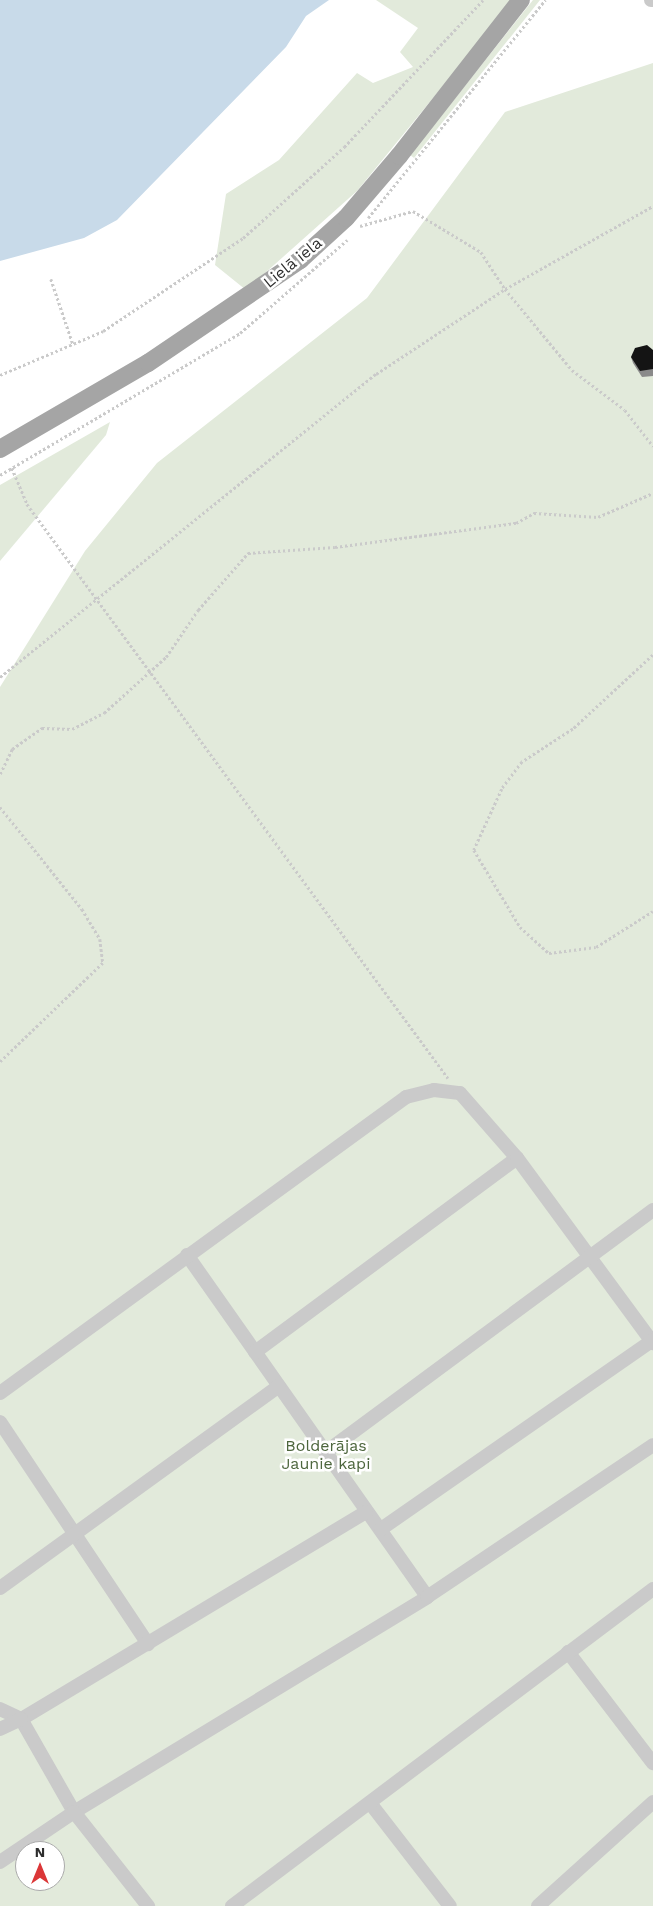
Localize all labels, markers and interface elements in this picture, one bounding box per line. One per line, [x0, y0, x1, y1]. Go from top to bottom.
street label: Lielā iela [260, 234, 326, 292]
park label: Bolderājas Jaunie kapi [282, 1436, 370, 1474]
north arrow [15, 1841, 65, 1891]
text: N [35, 1844, 45, 1860]

